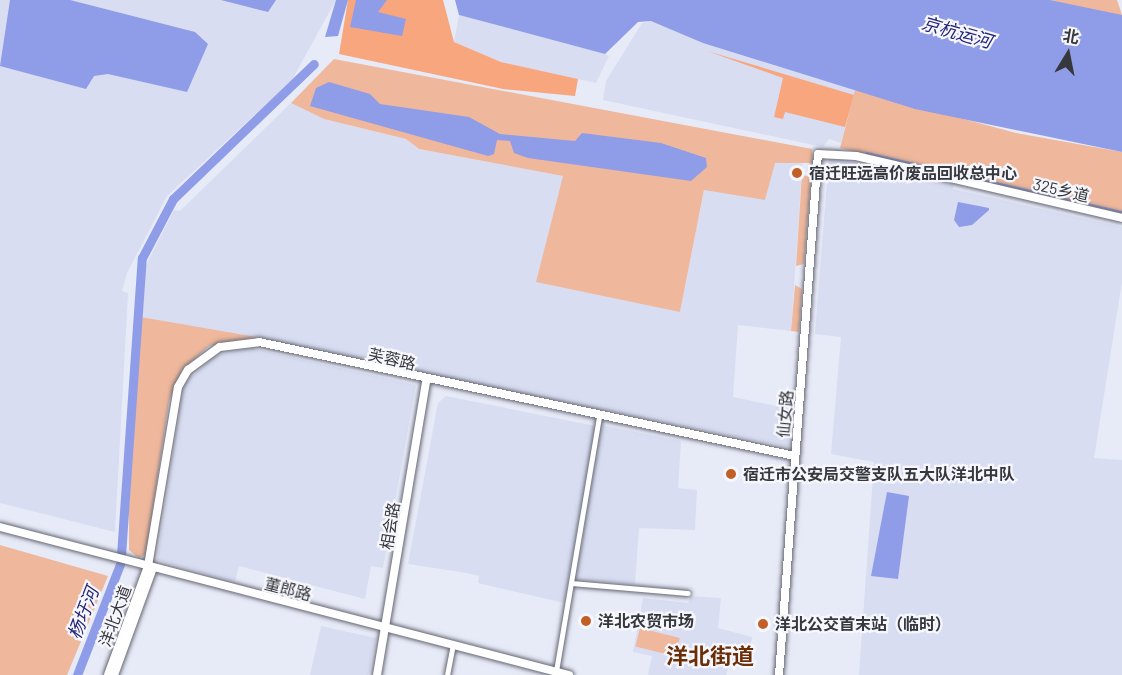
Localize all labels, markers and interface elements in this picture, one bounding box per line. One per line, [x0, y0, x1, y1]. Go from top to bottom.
water label: 京杭运河 [919, 12, 995, 52]
north arrow [1038, 24, 1098, 84]
text: 北 [1062, 25, 1081, 47]
place label: 宿迁旺远高价废品回收总中心 [809, 163, 1017, 183]
marker: 宿迁旺远高价废品回收总中心 [790, 166, 804, 180]
street label: 325乡道 [1031, 174, 1091, 206]
street label: 芙蓉路 [366, 344, 418, 374]
street label: 仙女路 [773, 389, 797, 439]
place label: 宿迁市公安局交警支队五大队洋北中队 [743, 464, 1015, 484]
marker: 宿迁市公安局交警支队五大队洋北中队 [724, 467, 738, 481]
street label: 相会路 [377, 501, 403, 551]
street label: 董郎路 [262, 574, 314, 604]
street label: 洋北大道 [95, 583, 135, 649]
water label: 杨圩河 [63, 584, 103, 642]
place label: 洋北农贸市场 [598, 611, 694, 631]
marker: 洋北农贸市场 [579, 614, 593, 628]
place label: 洋北公交首末站（临时） [775, 614, 951, 634]
marker: 洋北公交首末站（临时） [756, 617, 770, 631]
district label: 洋北街道 [666, 643, 754, 669]

